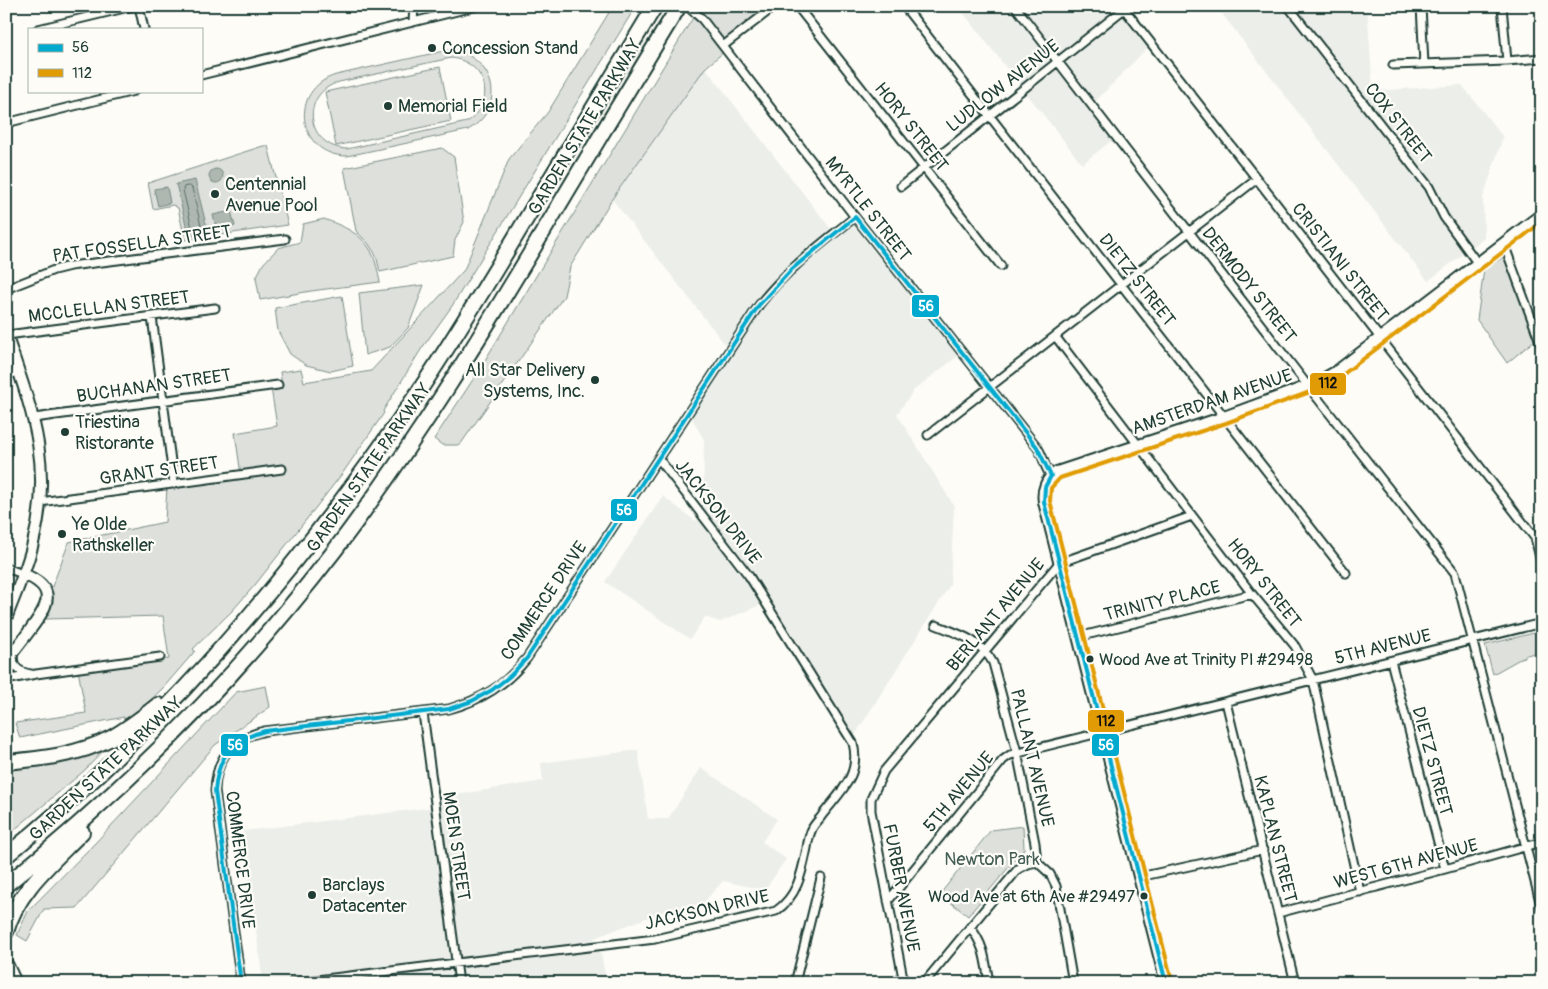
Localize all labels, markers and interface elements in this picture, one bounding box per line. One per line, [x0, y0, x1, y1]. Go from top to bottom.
legend [28, 28, 202, 92]
street label: GARDEN STATE PARKWAY [523, 34, 647, 219]
street label: LUDLOW AVENUE [942, 35, 1064, 137]
place label: Concession Stand [442, 37, 578, 60]
text: 56 [72, 38, 89, 57]
marker: Concession Stand [426, 42, 438, 54]
text: 112 [72, 64, 92, 83]
street label: HORY STREET [869, 78, 953, 176]
street label: COX STREET [1360, 78, 1436, 168]
place label: Memorial Field [398, 95, 508, 118]
marker: Memorial Field [382, 100, 394, 112]
street label: MYRTLE STREET [820, 152, 916, 266]
place label: Centennial Avenue Pool [225, 173, 318, 217]
marker: Centennial Avenue Pool [209, 188, 221, 200]
street label: CRISTIANI STREET [1286, 198, 1394, 326]
street label: PAT FOSSELLA STREET [51, 220, 233, 268]
street label: DERMODY STREET [1197, 222, 1301, 348]
street label: DIETZ STREET [1094, 229, 1180, 331]
street label: MCCLELLAN STREET [27, 286, 191, 328]
line badge: 56 [911, 294, 940, 318]
text: 56 [918, 298, 934, 315]
place label: All Star Delivery Systems, Inc. [465, 359, 585, 403]
street label: BUCHANAN STREET [75, 364, 233, 408]
street label: AMSTERDAM AVENUE [1129, 364, 1295, 440]
line badge: 112 [1309, 372, 1347, 396]
marker: All Star Delivery Systems, Inc. [589, 374, 601, 386]
text: 112 [1319, 375, 1338, 392]
street label: GARDEN STATE PARKWAY [302, 378, 437, 557]
place label: Triestina Ristorante [75, 411, 154, 455]
marker: Triestina Ristorante [59, 426, 71, 438]
street label: GRANT STREET [98, 451, 220, 491]
street label: JACKSON DRIVE [670, 455, 766, 569]
line badge: 56 [610, 498, 638, 522]
text: 56 [616, 502, 632, 519]
place label: Ye Olde Rathskeller [71, 513, 155, 557]
marker: Ye Olde Rathskeller [56, 528, 68, 540]
street label: HORY STREET [1222, 534, 1306, 632]
street label: COMMERCE DRIVE [496, 537, 592, 665]
street label: BERLANT AVENUE [942, 554, 1050, 676]
street label: TRINITY PLACE [1101, 575, 1223, 627]
street label: 5TH AVENUE [1333, 624, 1433, 670]
place label: Wood Ave at Trinity Pl #29498 [1099, 649, 1313, 670]
marker: Wood Ave at Trinity Pl #29498 [1085, 654, 1095, 664]
street label: PALLANT AVENUE [1005, 687, 1059, 829]
street label: GARDEN STATE PARKWAY [24, 691, 188, 846]
street label: DIETZ STREET [1406, 704, 1458, 818]
line badge: 112 [1087, 709, 1125, 733]
text: 112 [1097, 713, 1116, 730]
line badge: 56 [220, 733, 249, 757]
line badge: 56 [1091, 733, 1120, 757]
text: 56 [227, 737, 243, 754]
text: 56 [1098, 737, 1114, 754]
street label: 5TH AVENUE [919, 747, 999, 837]
street label: KAPLAN STREET [1248, 773, 1302, 905]
street label: COMMERCE DRIVE [220, 790, 260, 930]
street label: MOEN STREET [437, 790, 475, 902]
street label: FURBER AVENUE [877, 822, 925, 954]
street label: WEST 6TH AVENUE [1331, 834, 1481, 894]
park label: Newton Park [944, 848, 1040, 871]
place label: Barclays Datacenter [322, 874, 408, 918]
street label: JACKSON DRIVE [642, 884, 772, 936]
place label: Wood Ave at 6th Ave #29497 [928, 886, 1135, 907]
marker: Barclays Datacenter [306, 889, 318, 901]
marker: Wood Ave at 6th Ave #29497 [1139, 891, 1149, 901]

